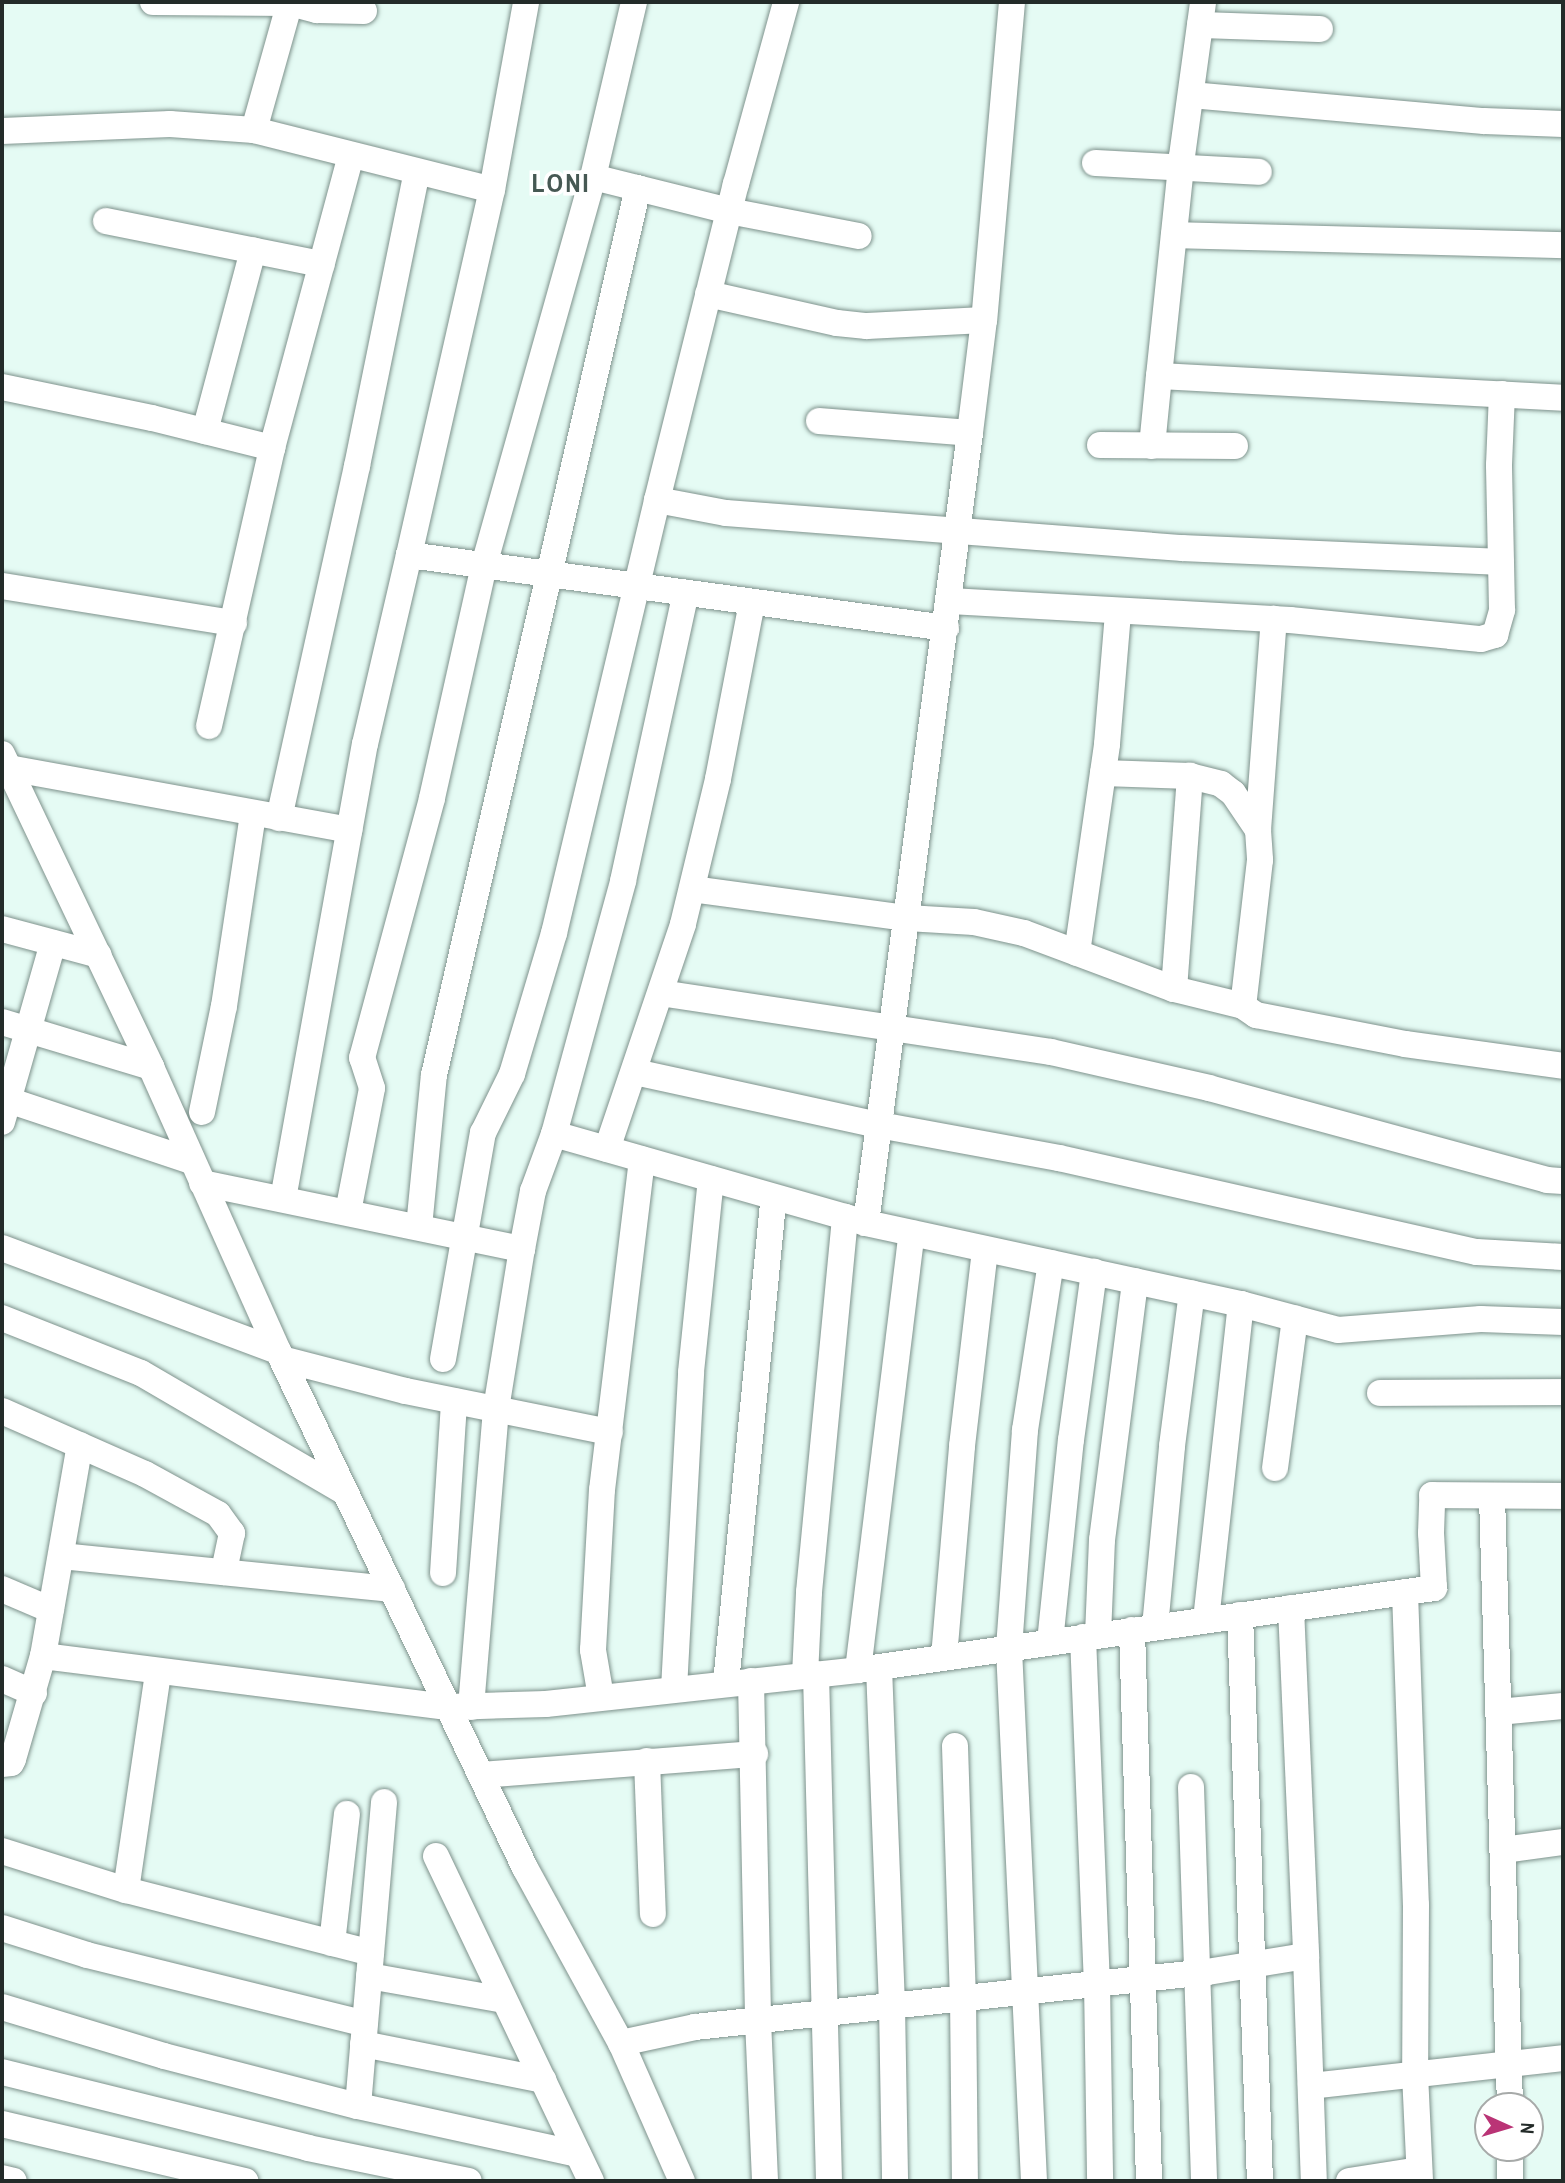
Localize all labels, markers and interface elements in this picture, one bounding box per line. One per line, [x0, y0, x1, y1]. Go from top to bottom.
district label: LONI [532, 167, 590, 199]
north arrow [1474, 2092, 1544, 2162]
text: N [1515, 2122, 1541, 2135]

